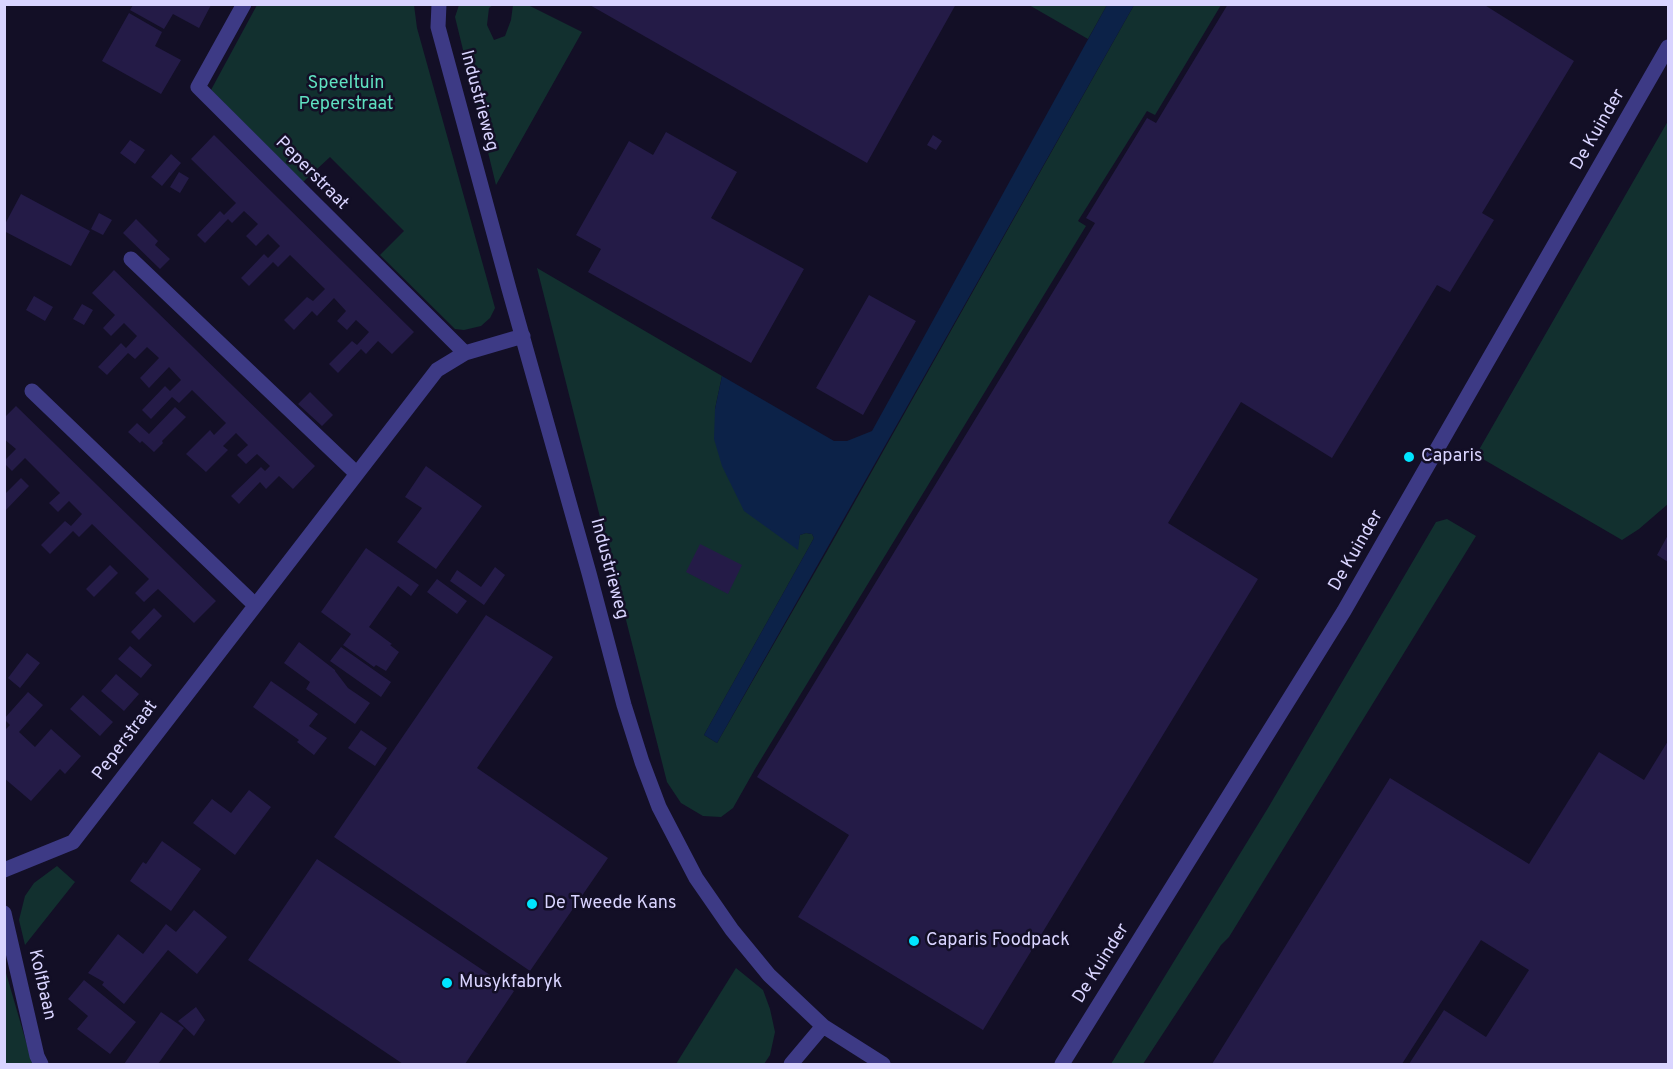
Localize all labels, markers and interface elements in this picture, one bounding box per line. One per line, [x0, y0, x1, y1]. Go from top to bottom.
street label: Industrieweg [454, 48, 502, 154]
park label: Speeltuin Peperstraat [299, 73, 393, 116]
street label: De Kuinder [1567, 86, 1631, 174]
street label: Peperstraat [270, 133, 352, 215]
place label: Caparis [1421, 446, 1482, 468]
marker: Caparis [1402, 450, 1416, 464]
street label: De Kuinder [1325, 507, 1389, 595]
street label: Industrieweg [584, 516, 632, 622]
street label: Peperstraat [89, 697, 163, 785]
place label: De Tweede Kans [544, 893, 676, 915]
marker: De Tweede Kans [525, 897, 539, 911]
street label: De Kuinder [1069, 920, 1135, 1008]
place label: Caparis Foodpack [926, 930, 1070, 952]
marker: Caparis Foodpack [907, 934, 921, 948]
street label: Kolfbaan [22, 948, 60, 1022]
place label: Musykfabryk [459, 972, 562, 994]
marker: Musykfabryk [440, 976, 454, 990]

